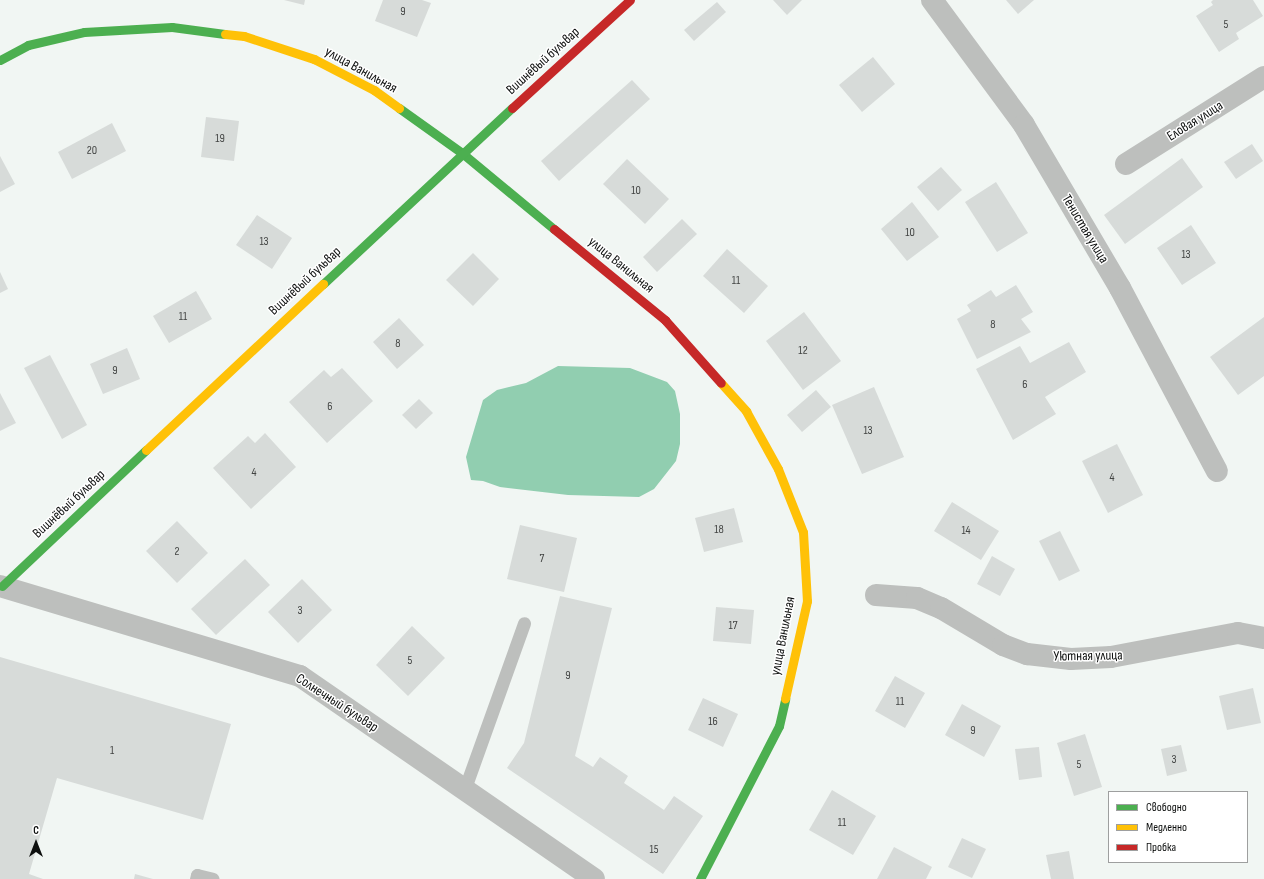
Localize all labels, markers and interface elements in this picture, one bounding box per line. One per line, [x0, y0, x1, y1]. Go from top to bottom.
house number: 9 [400, 5, 406, 19]
house number: 5 [1224, 18, 1228, 32]
street label: Вишнёвый бульвар [503, 24, 583, 98]
street label: улица Ванильная [322, 43, 400, 97]
street label: Еловая улица [1164, 97, 1226, 145]
house number: 19 [215, 132, 225, 146]
house number: 20 [87, 144, 97, 158]
house number: 10 [631, 184, 641, 198]
street label: Тенистая улица [1058, 192, 1112, 266]
house number: 10 [905, 226, 915, 240]
street label: улица Ванильная [585, 233, 657, 297]
house number: 13 [259, 235, 269, 249]
street label: Вишнёвый бульвар [265, 243, 345, 319]
house number: 13 [1181, 248, 1191, 262]
house number: 11 [732, 274, 740, 288]
house number: 11 [179, 310, 187, 324]
house number: 8 [990, 318, 996, 332]
house number: 8 [395, 337, 401, 351]
house number: 12 [798, 344, 808, 358]
house number: 9 [112, 364, 118, 378]
house number: 6 [1022, 378, 1028, 392]
house number: 6 [327, 400, 333, 414]
house number: 13 [863, 424, 873, 438]
street label: Вишнёвый бульвар [29, 466, 109, 542]
house number: 4 [251, 466, 257, 480]
house number: 4 [1109, 471, 1115, 485]
house number: 18 [714, 523, 724, 537]
house number: 14 [961, 524, 971, 538]
house number: 2 [175, 545, 179, 559]
house number: 7 [540, 552, 544, 566]
street label: улица Ванильная [767, 595, 799, 677]
house number: 3 [297, 604, 303, 618]
house number: 17 [729, 619, 737, 633]
street label: Уютная улица [1053, 647, 1123, 665]
house number: 5 [408, 654, 412, 668]
house number: 9 [565, 669, 571, 683]
street label: Солнечный бульвар [293, 670, 381, 736]
house number: 11 [896, 695, 904, 709]
house number: 16 [708, 715, 718, 729]
house number: 9 [970, 724, 976, 738]
house number: 1 [110, 744, 114, 758]
house number: 3 [1171, 753, 1177, 767]
house number: 5 [1077, 758, 1081, 772]
legend [1108, 791, 1248, 863]
text: Свободно [1146, 800, 1187, 815]
house number: 11 [838, 816, 846, 830]
text: Медленно [1146, 820, 1187, 835]
north arrow [16, 823, 56, 863]
text: С [33, 824, 39, 837]
text: Пробка [1146, 840, 1176, 855]
house number: 15 [649, 843, 659, 857]

